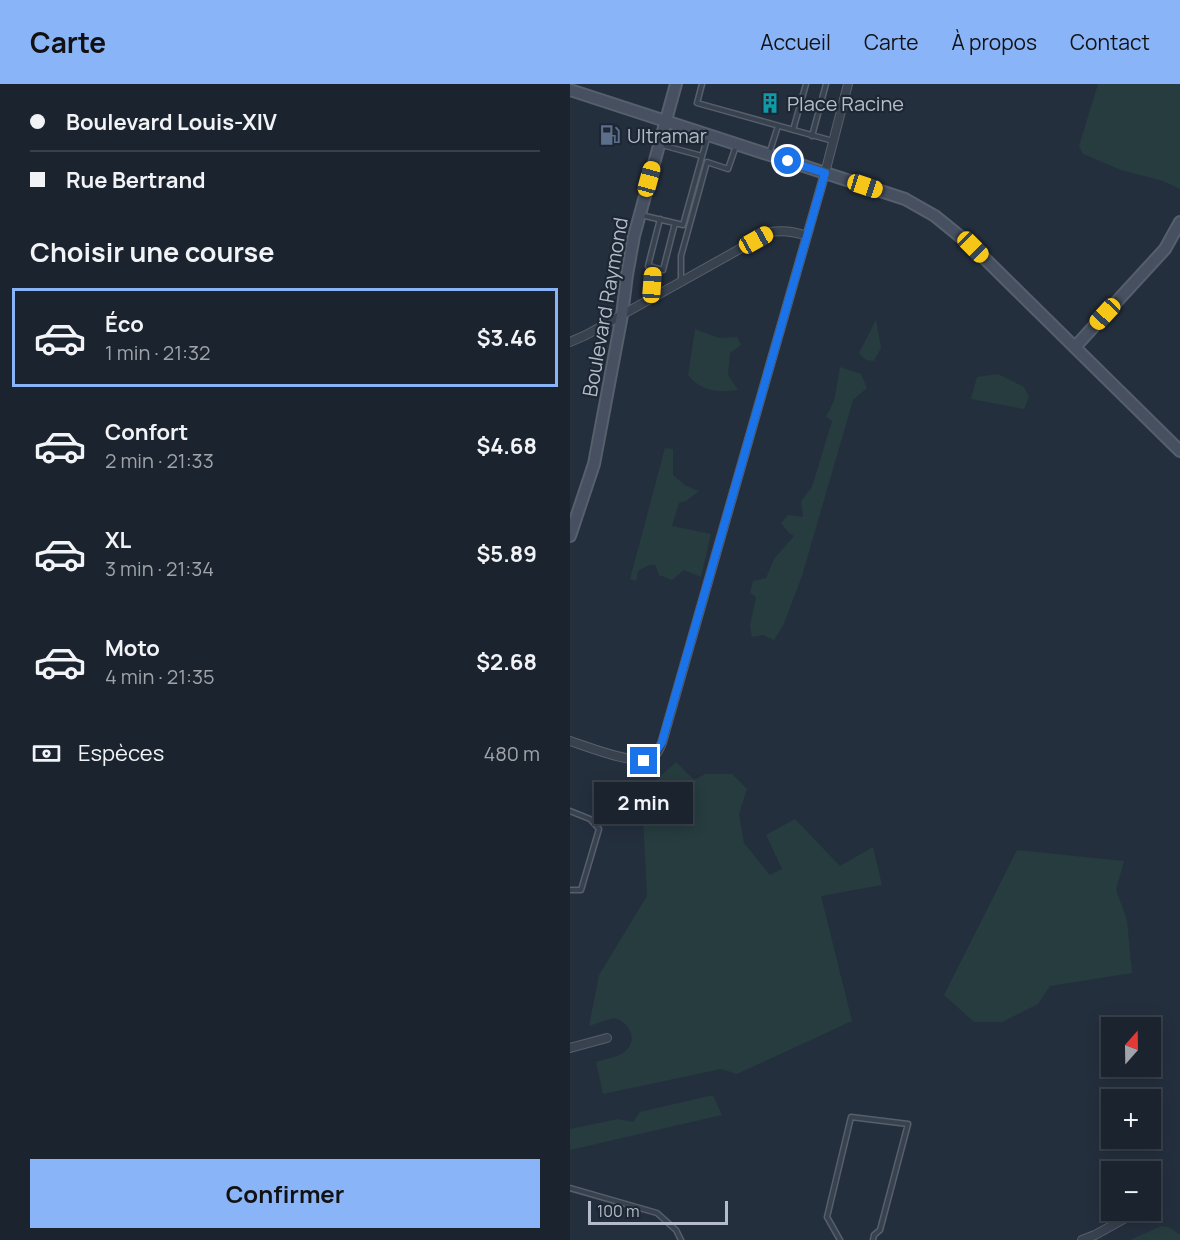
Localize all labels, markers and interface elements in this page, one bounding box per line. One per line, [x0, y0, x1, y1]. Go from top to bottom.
text: Carte [30, 23, 106, 61]
text: Accueil [760, 28, 831, 56]
text: Carte [864, 28, 918, 56]
text: À propos [951, 28, 1037, 56]
text: Contact [1070, 28, 1150, 56]
place label: Place Racine [787, 90, 904, 117]
building icon: Place Racine [758, 91, 782, 115]
text: Boulevard Louis-XIV [66, 107, 277, 137]
place label: Ultramar [627, 122, 707, 149]
fuel station icon: Ultramar [598, 123, 622, 147]
route start [774, 147, 801, 174]
car [636, 159, 662, 199]
text: Rue Bertrand [66, 165, 206, 195]
car [845, 172, 885, 200]
street label: Boulevard Raymond [576, 215, 634, 399]
car [736, 223, 776, 257]
car [954, 228, 992, 266]
text: Choisir une course [30, 233, 274, 270]
car [642, 266, 662, 304]
car [1086, 295, 1124, 333]
text: Éco [105, 309, 144, 339]
icon: car [33, 311, 87, 365]
text: $3.46 [477, 323, 537, 353]
text: 1 min · 21:32 [105, 339, 210, 366]
text: Confort [105, 417, 188, 447]
icon: car [33, 419, 87, 473]
text: $4.68 [476, 431, 537, 461]
text: 2 min · 21:33 [105, 447, 214, 474]
text: XL [105, 525, 131, 555]
icon: car [33, 527, 87, 581]
text: $5.89 [476, 539, 537, 569]
text: 3 min · 21:34 [105, 555, 214, 582]
text: Moto [105, 633, 160, 663]
icon: car [33, 635, 87, 689]
text: $2.68 [476, 647, 537, 677]
text: 4 min · 21:35 [105, 663, 215, 690]
icon: cash [30, 737, 63, 770]
text: Espèces [78, 738, 164, 768]
text: 480 m [483, 740, 540, 767]
route end [630, 747, 657, 774]
callout: 2 min [595, 782, 694, 824]
text: 2 min [617, 789, 670, 816]
north arrow [1101, 1017, 1161, 1077]
map controls [1101, 1017, 1161, 1221]
button: + [1101, 1089, 1161, 1149]
button: Confirmer [30, 1159, 540, 1228]
button: − [1101, 1161, 1161, 1221]
scale bar [588, 1198, 728, 1226]
text: 100 m [597, 1200, 640, 1222]

